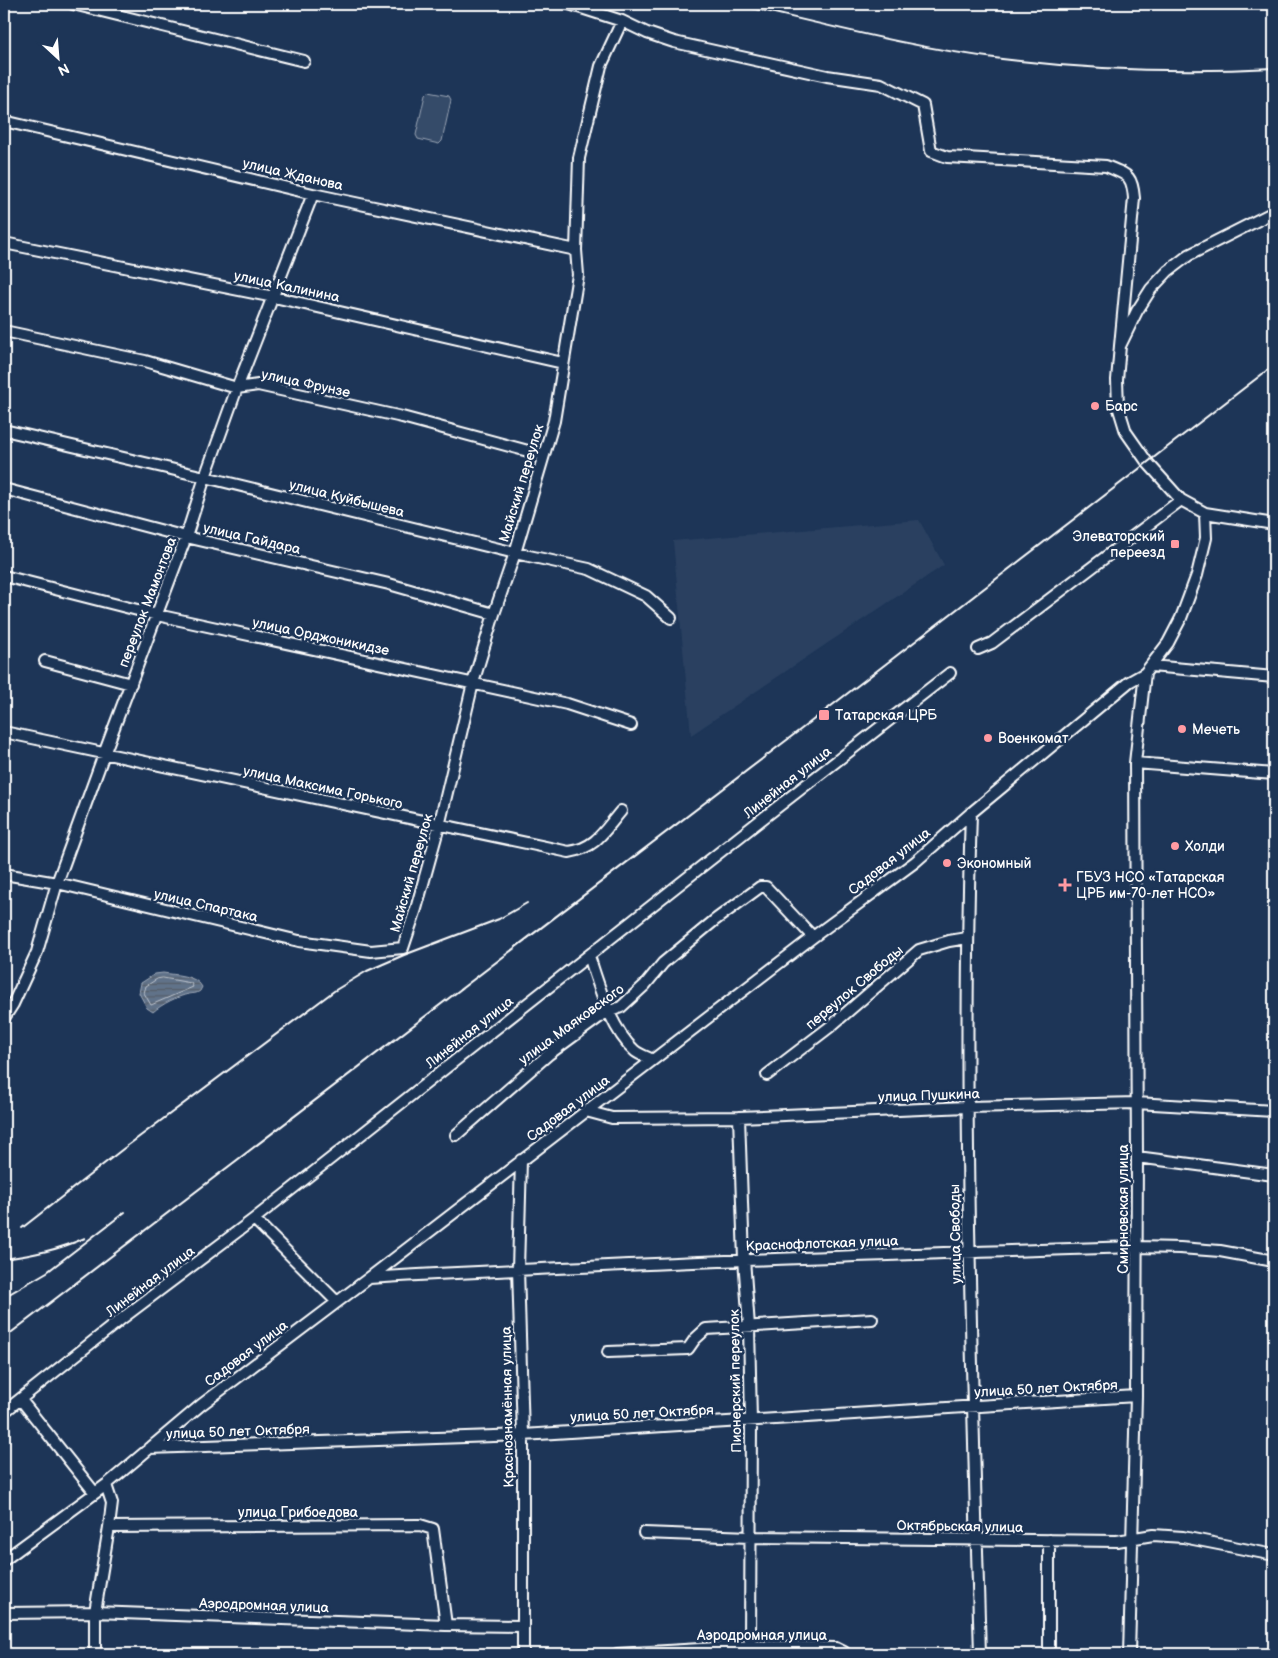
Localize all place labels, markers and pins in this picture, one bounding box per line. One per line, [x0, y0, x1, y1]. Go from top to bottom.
place label: Барс [1105, 398, 1138, 415]
marker: Барс [1089, 400, 1101, 412]
place label: Элеваторский переезд [1073, 528, 1165, 561]
marker: Элеваторский переезд [1169, 538, 1181, 550]
place label: Татарская ЦРБ [835, 707, 937, 724]
marker: Татарская ЦРБ [817, 708, 831, 722]
place label: Мечеть [1192, 721, 1240, 738]
marker: Мечеть [1176, 723, 1188, 735]
place label: Военкомат [998, 730, 1069, 747]
marker: Военкомат [982, 732, 994, 744]
place label: Холди [1185, 838, 1225, 855]
marker: Холди [1169, 840, 1181, 852]
place label: Экономный [957, 855, 1031, 872]
marker: Экономный [941, 857, 953, 869]
place label: ГБУЗ НСО «Татарская ЦРБ им-70-лет НСО» [1076, 869, 1225, 902]
marker: ГБУЗ НСО «Татарская ЦРБ им-70-лет НСО» [1058, 878, 1072, 892]

